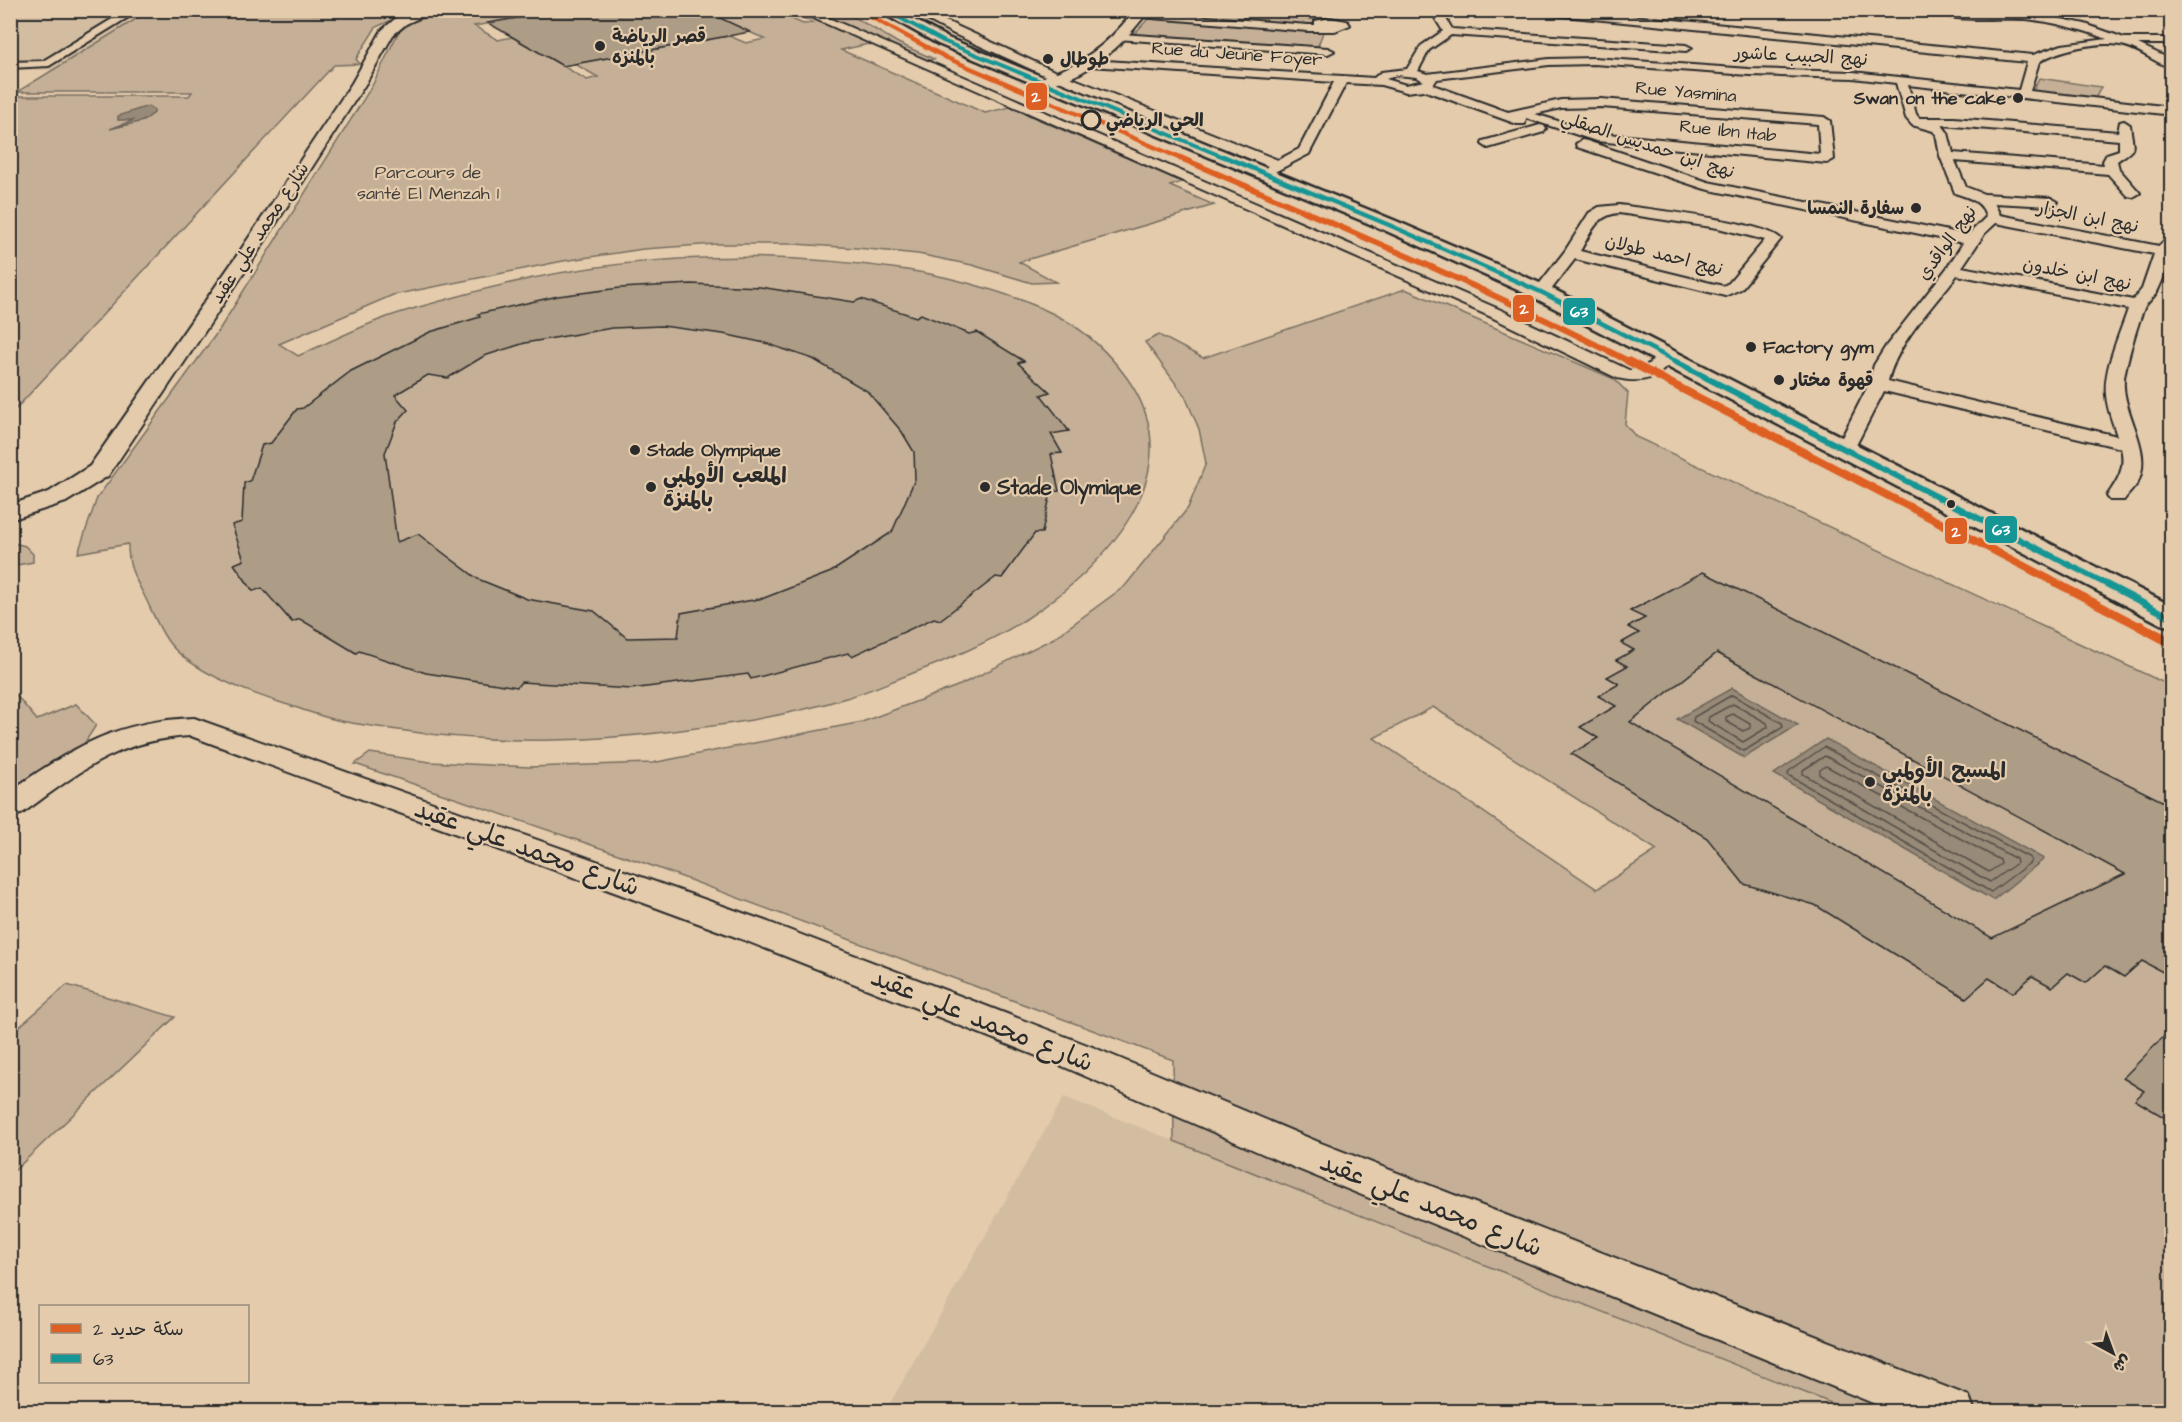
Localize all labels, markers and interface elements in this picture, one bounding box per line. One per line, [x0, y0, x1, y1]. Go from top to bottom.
place label: قصر الرياضة بالمنزه [612, 24, 706, 70]
street label: Rue du Jeune Foyer [1151, 36, 1323, 73]
marker: قصر الرياضة بالمنزه [593, 39, 607, 53]
street label: نهج الحبيب عاشور [1732, 40, 1868, 72]
place label: طوطال [1060, 47, 1109, 72]
marker: طوطال [1041, 52, 1055, 66]
street label: Rue Yasmina [1634, 75, 1738, 109]
line badge: 2 [1025, 82, 1048, 111]
text: 2 [1030, 86, 1041, 108]
place label: Swan on the cake [1853, 86, 2006, 111]
marker: Swan on the cake [2011, 91, 2025, 105]
street label: نهج ابن حمديس الصقلي [1557, 105, 1738, 188]
place label: الحي الرياضي [1106, 108, 1204, 136]
marker: الحي الرياضي [1081, 110, 1101, 130]
street label: Rue Ibn Itab [1678, 113, 1778, 149]
street label: شارع محمد علي عقيد [205, 157, 318, 310]
park label: Parcours de santé El Menzah 1 [357, 160, 499, 206]
street label: نهج ابن الجزار [2033, 195, 2141, 239]
place label: سفارة النمسا [1807, 196, 1904, 221]
marker: سفارة النمسا [1909, 201, 1923, 215]
street label: نهج الواقدي [1911, 201, 1983, 285]
street label: نهج احمد طولان [1602, 228, 1726, 282]
street label: نهج ابن خلدون [2021, 251, 2133, 297]
line badge: 2 [1512, 294, 1535, 323]
line badge: 63 [1562, 297, 1596, 326]
text: 2 [1518, 298, 1529, 320]
text: 63 [1570, 301, 1589, 323]
place label: Factory gym [1763, 335, 1875, 361]
marker: Factory gym [1744, 340, 1758, 354]
place label: قهوة مختار [1789, 368, 1874, 393]
marker: قهوة مختار [1772, 373, 1786, 387]
place label: Stade Olympique [646, 438, 781, 464]
marker: Stade Olympique [628, 443, 642, 457]
place label: الملعب الأولمبي بالمنزه [663, 461, 787, 514]
place label: Stade Olymique [996, 473, 1142, 505]
marker: الملعب الأولمبي بالمنزه [644, 480, 658, 494]
marker: Stade Olymique [978, 480, 992, 494]
unlabelled marker [1945, 498, 1957, 510]
line badge: 63 [1984, 515, 2018, 544]
line badge: 2 [1944, 517, 1968, 545]
text: 63 [1992, 519, 2011, 541]
text: 2 [1950, 521, 1961, 543]
place label: المسبح الأولمبي بالمنزه [1882, 756, 2006, 809]
marker: المسبح الأولمبي بالمنزه [1863, 775, 1877, 789]
street label: شارع محمد علي عقيد [408, 791, 644, 909]
street label: شارع محمد علي عقيد [864, 959, 1099, 1085]
street label: شارع محمد علي عقيد [1313, 1144, 1548, 1270]
legend [39, 1305, 249, 1383]
text: سكة حديد 2 [93, 1317, 184, 1342]
north arrow [2083, 1323, 2143, 1383]
text: 63 [93, 1347, 113, 1372]
text: ش [2108, 1349, 2136, 1378]

